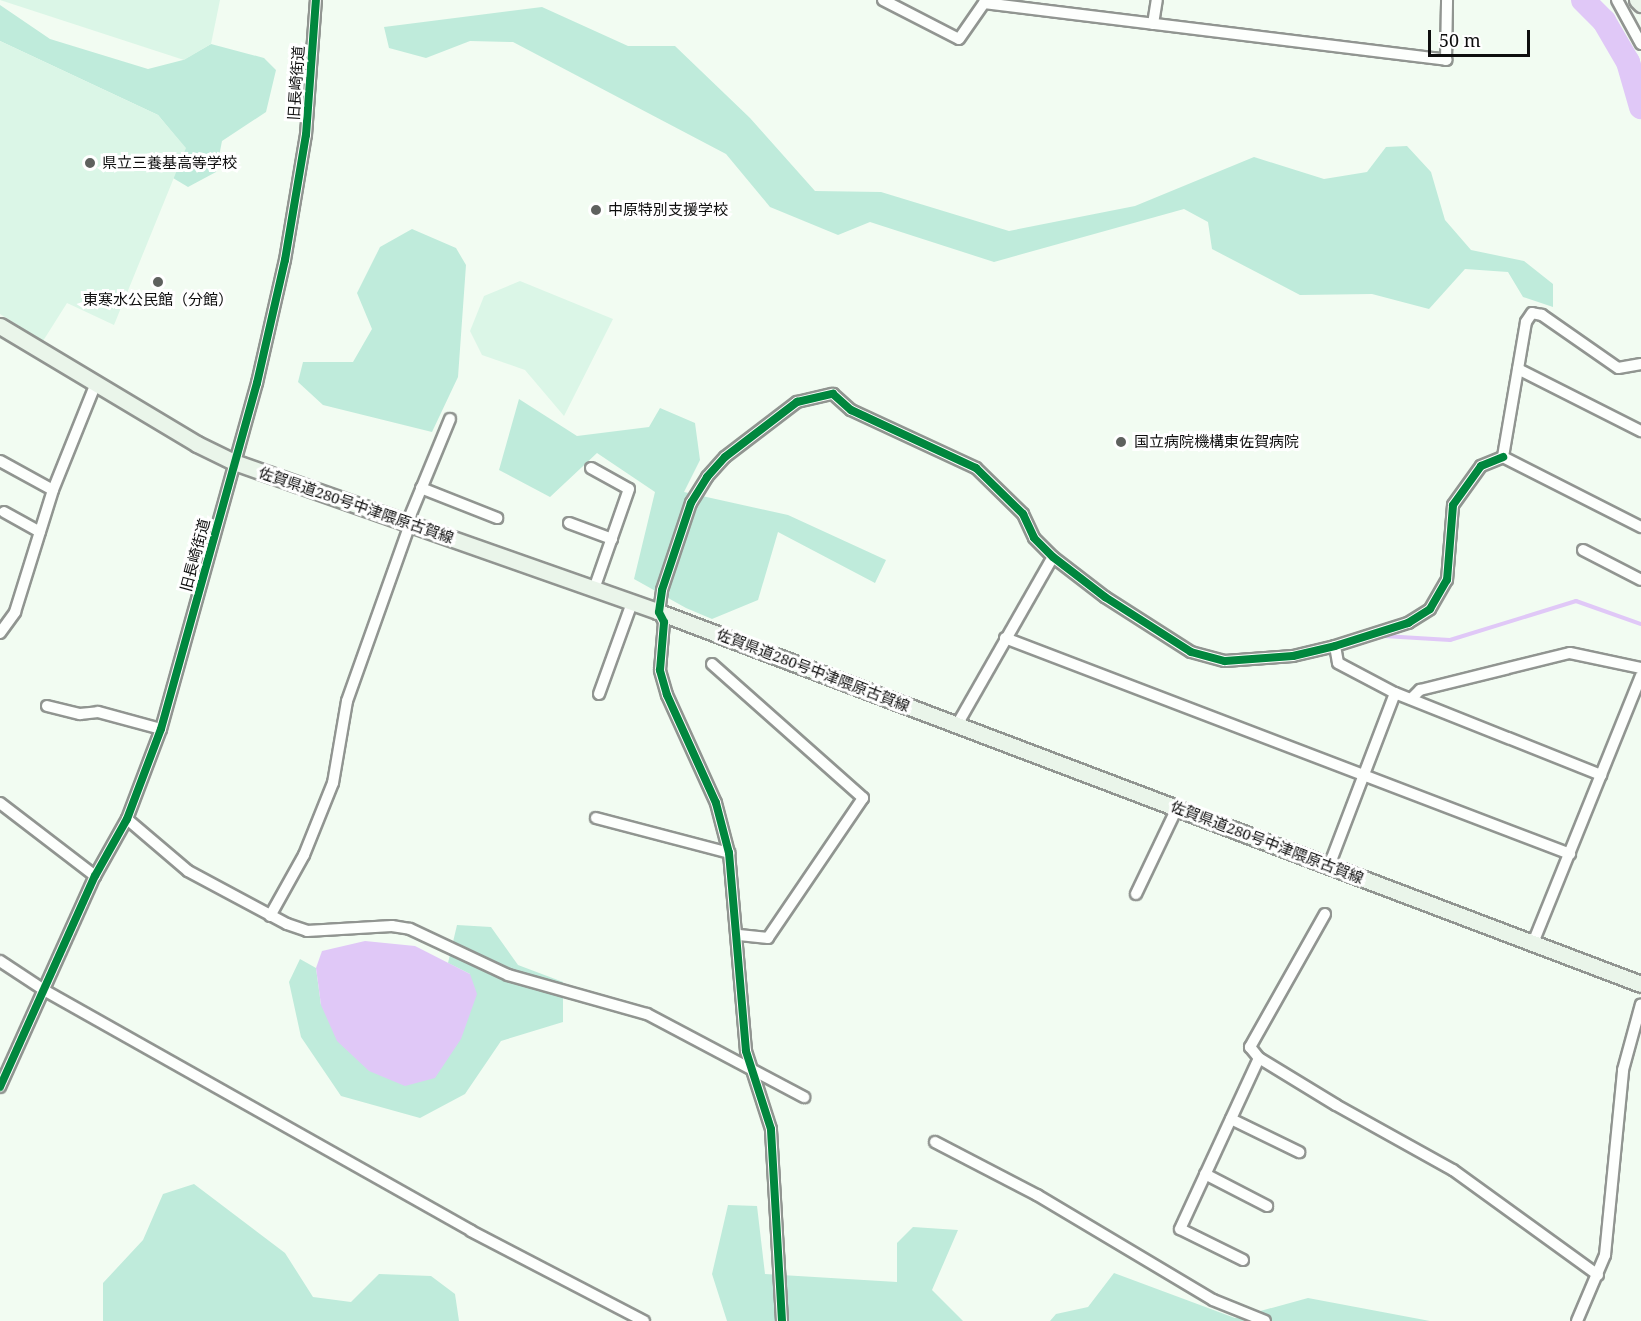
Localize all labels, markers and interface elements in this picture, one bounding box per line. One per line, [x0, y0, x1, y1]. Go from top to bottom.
scale bar [1431, 18, 1533, 56]
text: 50 m [1439, 28, 1481, 52]
street label: 旧長崎街道 [284, 45, 308, 121]
place label: 県立三養基高等学校 [102, 154, 237, 172]
marker: 県立三養基高等学校 [83, 156, 97, 170]
place label: 中原特別支援学校 [608, 201, 728, 219]
marker: 中原特別支援学校 [589, 203, 603, 217]
marker: 東寒水公民館（分館） [151, 275, 165, 289]
place label: 東寒水公民館（分館） [83, 291, 233, 309]
marker: 国立病院機構東佐賀病院 [1112, 433, 1130, 451]
place label: 国立病院機構東佐賀病院 [1134, 433, 1299, 451]
street label: 佐賀県道280号中津隈原古賀線 [256, 463, 456, 547]
street label: 旧長崎街道 [177, 516, 213, 594]
street label: 佐賀県道280号中津隈原古賀線 [714, 625, 912, 715]
street label: 佐賀県道280号中津隈原古賀線 [1168, 797, 1366, 887]

